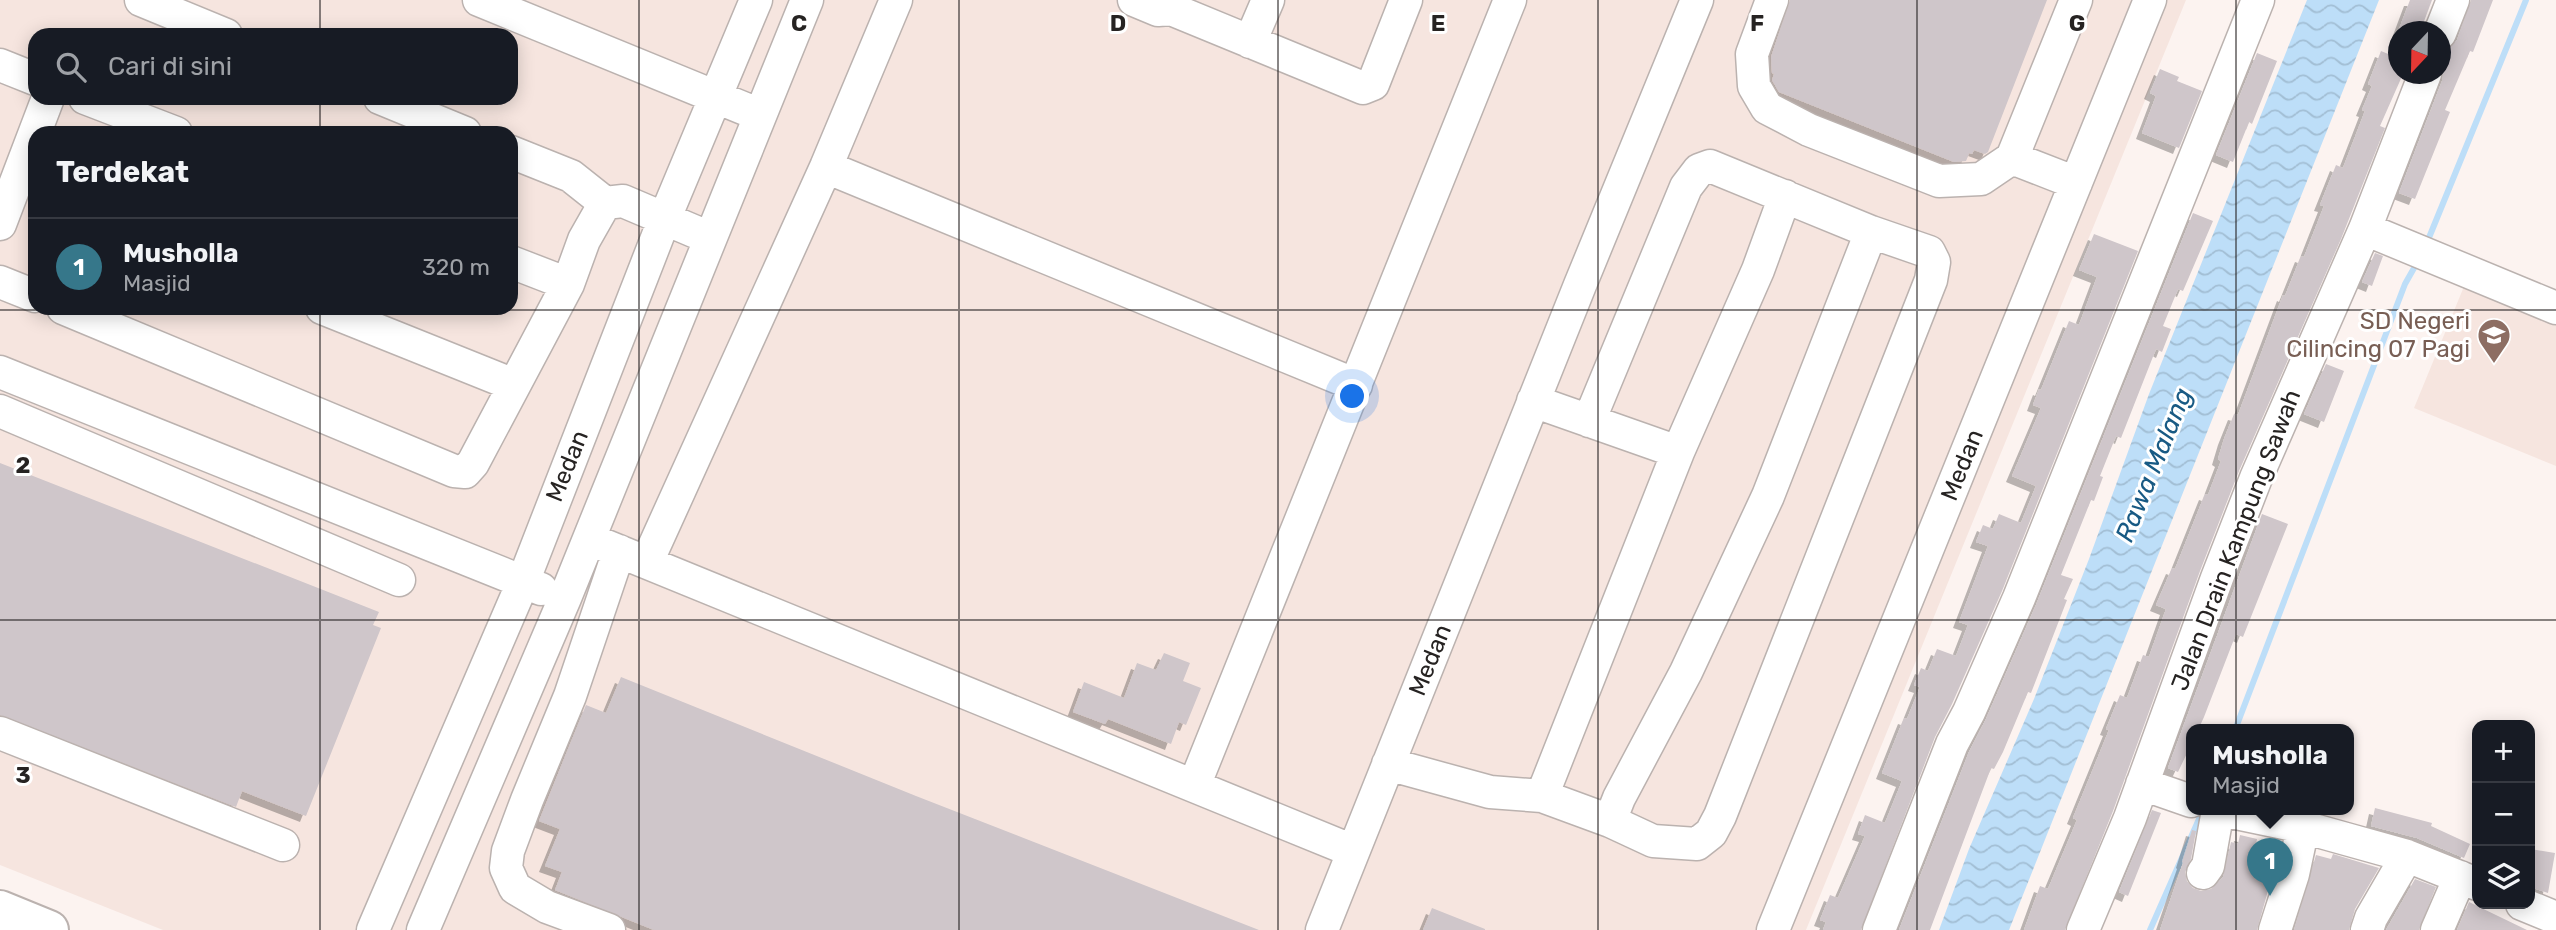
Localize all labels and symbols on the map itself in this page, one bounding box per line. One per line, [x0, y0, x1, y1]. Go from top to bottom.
text: C [791, 9, 807, 37]
text: D [1110, 9, 1126, 37]
text: E [1431, 9, 1445, 37]
text: F [1750, 9, 1764, 37]
text: G [2069, 9, 2085, 37]
north arrow [2388, 21, 2451, 84]
place label: SD Negeri Cilincing 07 Pagi [2286, 307, 2470, 363]
school or university icon: SD Negeri Cilincing 07 Pagi [2475, 316, 2513, 365]
your location [1335, 379, 1369, 413]
water label: Rawa Malang [2109, 383, 2199, 547]
street label: Jalan Drain Kampung Sawah [2166, 386, 2306, 694]
street label: Medan [1935, 425, 1989, 505]
street label: Medan [540, 426, 594, 506]
text: 2 [16, 451, 30, 479]
street label: Medan [1403, 620, 1457, 700]
text: 3 [15, 761, 31, 789]
pin: 1 [2247, 838, 2293, 896]

